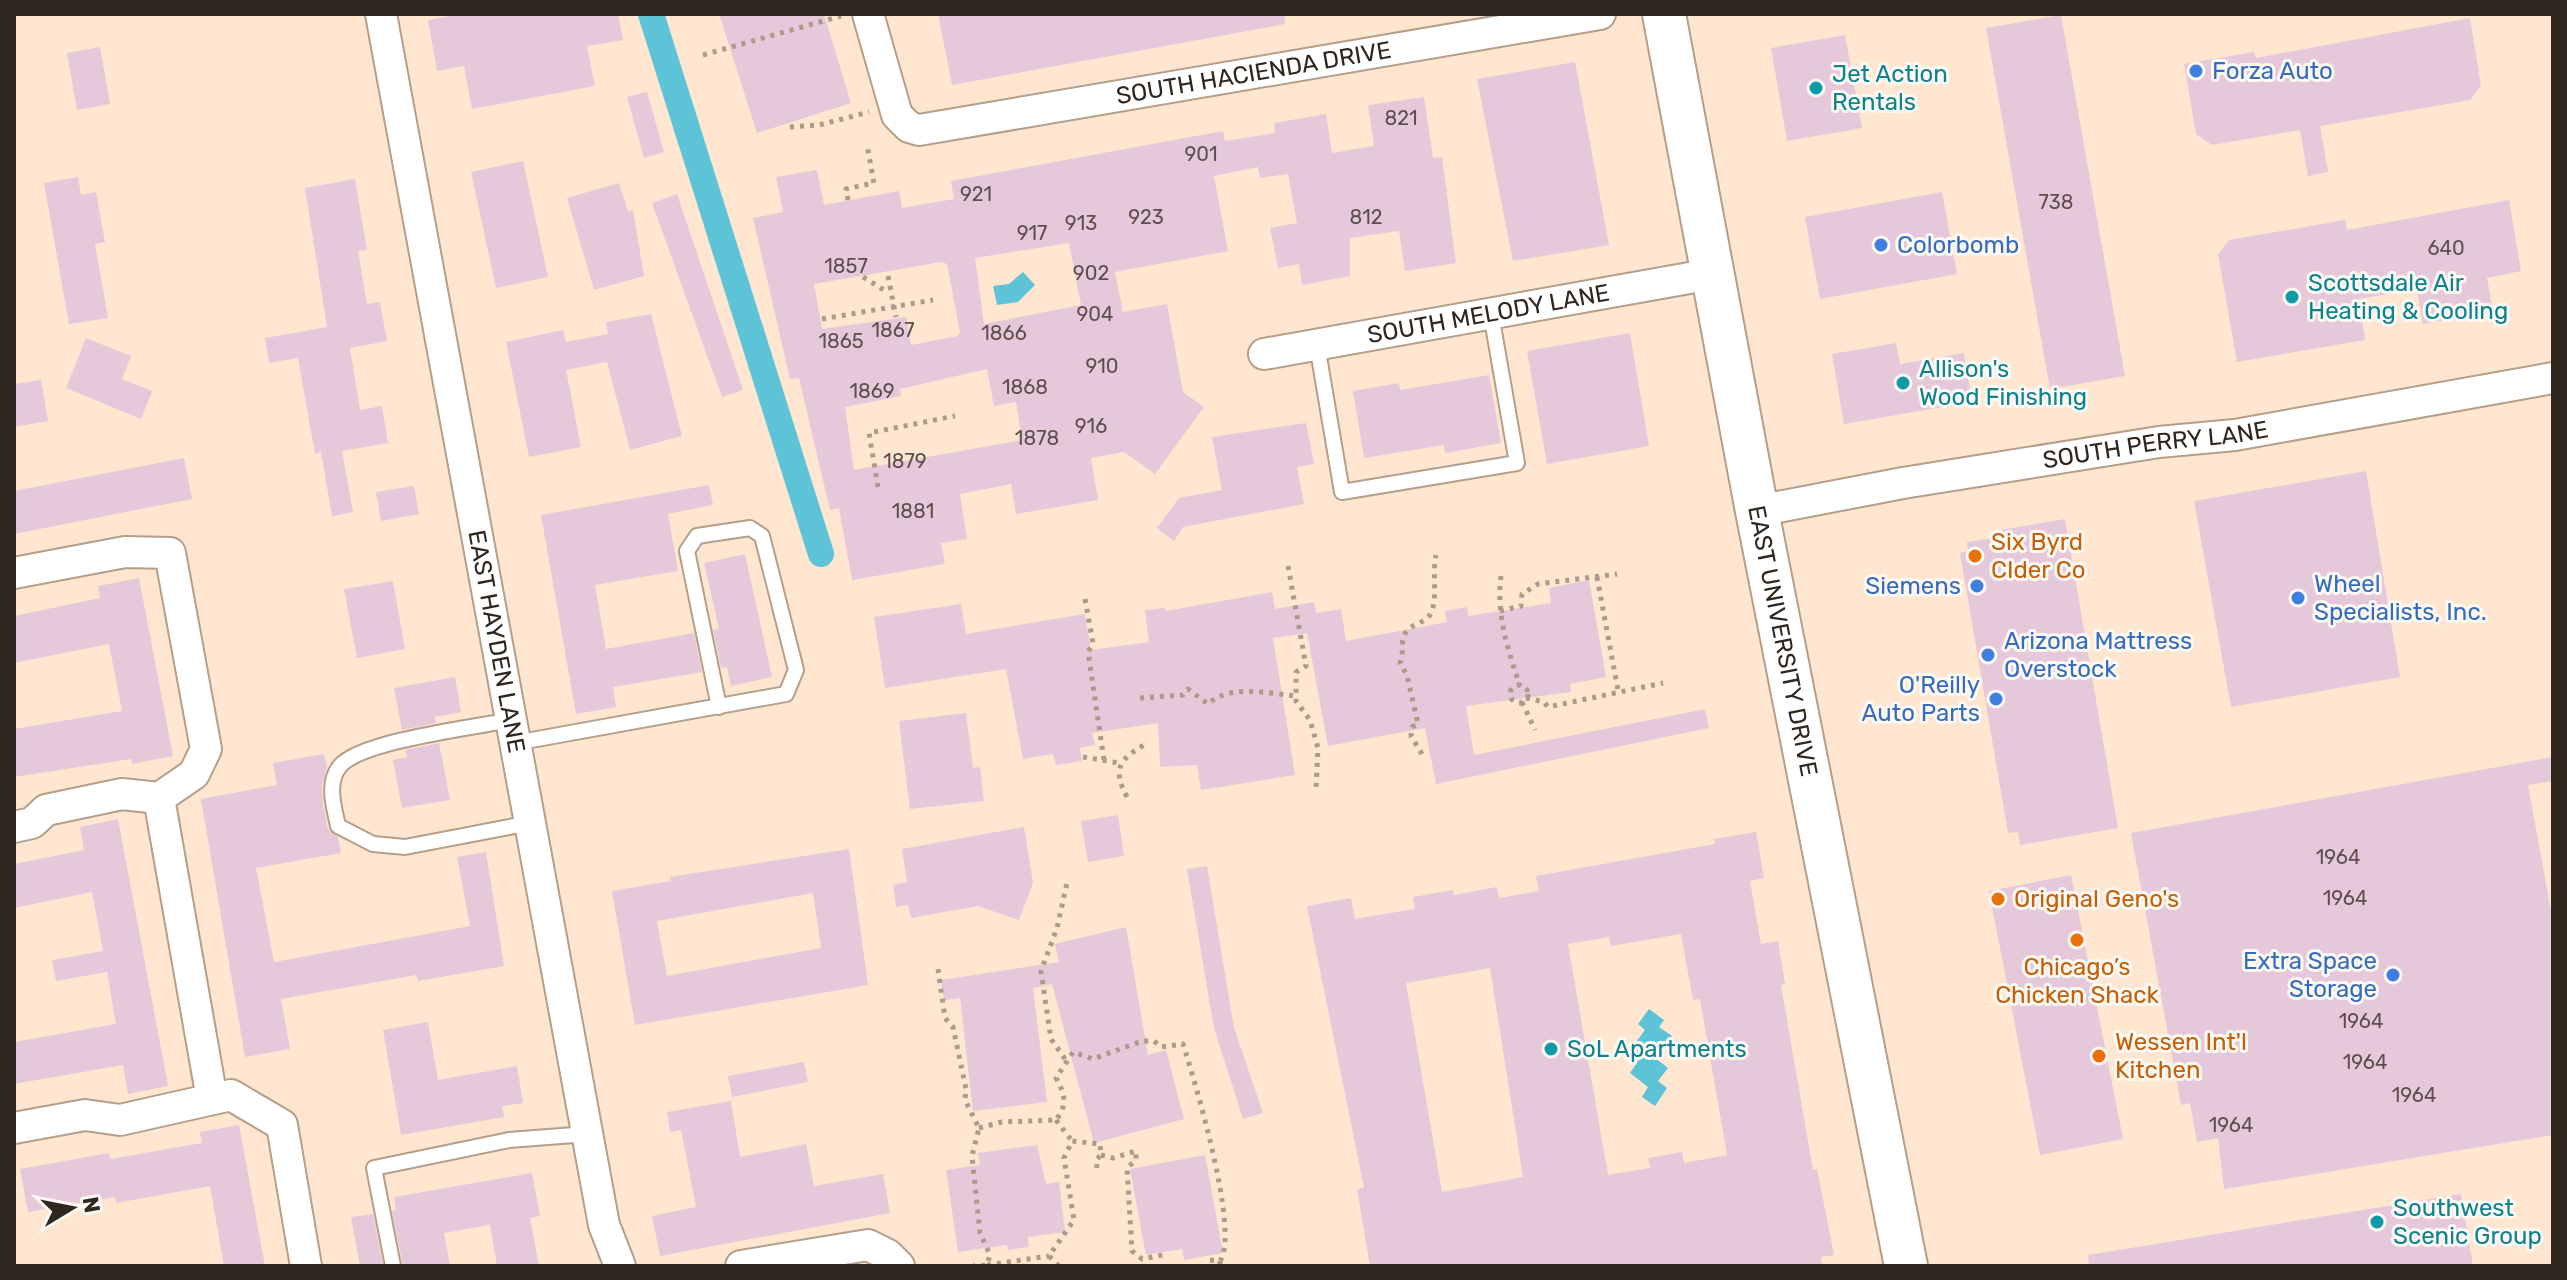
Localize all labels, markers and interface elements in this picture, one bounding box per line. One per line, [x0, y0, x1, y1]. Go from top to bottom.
street label: SOUTH HACIENDA DRIVE [1114, 36, 1393, 110]
place label: Forza Auto [2212, 57, 2333, 85]
place label: Jet Action Rentals [1832, 60, 1948, 116]
marker: Forza Auto [2187, 62, 2205, 80]
marker: Jet Action Rentals [1807, 79, 1825, 97]
house number: 821 [1384, 106, 1418, 130]
house number: 901 [1184, 142, 1218, 166]
house number: 921 [960, 182, 992, 206]
house number: 738 [2039, 190, 2074, 214]
house number: 923 [1128, 205, 1164, 229]
house number: 812 [1349, 205, 1383, 229]
house number: 913 [1065, 211, 1097, 235]
house number: 917 [1017, 221, 1047, 245]
place label: Colorbomb [1897, 231, 2019, 259]
marker: Colorbomb [1872, 236, 1890, 254]
house number: 640 [2427, 236, 2465, 260]
house number: 1857 [824, 254, 868, 278]
house number: 902 [1073, 261, 1109, 285]
place label: Scottsdale Air Heating & Cooling [2308, 269, 2508, 325]
street label: SOUTH MELODY LANE [1365, 279, 1612, 349]
marker: Scottsdale Air Heating & Cooling [2283, 288, 2301, 306]
house number: 904 [1077, 302, 1113, 326]
house number: 1867 [872, 318, 914, 342]
house number: 1866 [981, 321, 1027, 345]
house number: 1865 [818, 329, 864, 353]
house number: 910 [1085, 354, 1119, 378]
place label: Allison's Wood Finishing [1919, 355, 2087, 411]
marker: Allison's Wood Finishing [1894, 374, 1912, 392]
house number: 1868 [1002, 375, 1048, 399]
house number: 1869 [849, 379, 895, 403]
house number: 916 [1075, 414, 1107, 438]
street label: SOUTH PERRY LANE [2041, 415, 2270, 474]
house number: 1878 [1015, 426, 1059, 450]
house number: 1879 [883, 449, 927, 473]
house number: 1881 [892, 499, 934, 523]
street label: EAST UNIVERSITY DRIVE [1742, 503, 1823, 779]
street label: EAST HAYDEN LANE [462, 528, 531, 755]
place label: Six Byrd CIder Co [1991, 528, 2085, 584]
marker: Six Byrd CIder Co [1966, 547, 1984, 565]
place label: Wheel Specialists, Inc. [2314, 570, 2487, 626]
place label: Siemens [1865, 572, 1961, 600]
marker: Siemens [1968, 577, 1986, 595]
marker: Wheel Specialists, Inc. [2289, 589, 2307, 607]
place label: Arizona Mattress Overstock [2004, 627, 2192, 683]
marker: Arizona Mattress Overstock [1979, 646, 1997, 664]
place label: O'Reilly Auto Parts [1861, 671, 1980, 727]
marker: O'Reilly Auto Parts [1987, 690, 2005, 708]
house number: 1964 [2316, 845, 2360, 869]
place label: Original Geno's [2014, 885, 2179, 913]
house number: 1964 [2323, 886, 2367, 910]
marker: Original Geno's [1989, 890, 2007, 908]
marker: Chicago’s Chicken Shack [2068, 931, 2086, 949]
place label: Extra Space Storage [2243, 947, 2377, 1003]
place label: Chicago’s Chicken Shack [1995, 953, 2159, 1009]
marker: Extra Space Storage [2384, 966, 2402, 984]
house number: 1964 [2339, 1009, 2383, 1033]
place label: Wessen Int'l Kitchen [2115, 1028, 2247, 1084]
place label: SoL Apartments [1567, 1035, 1747, 1063]
marker: SoL Apartments [1542, 1040, 1560, 1058]
marker: Wessen Int'l Kitchen [2090, 1047, 2108, 1065]
house number: 1964 [2343, 1050, 2387, 1074]
house number: 1964 [2392, 1083, 2436, 1107]
house number: 1964 [2209, 1113, 2253, 1137]
north arrow [32, 1168, 112, 1248]
text: N [77, 1194, 106, 1215]
place label: Southwest Scenic Group [2393, 1194, 2542, 1250]
marker: Southwest Scenic Group [2368, 1213, 2386, 1231]

